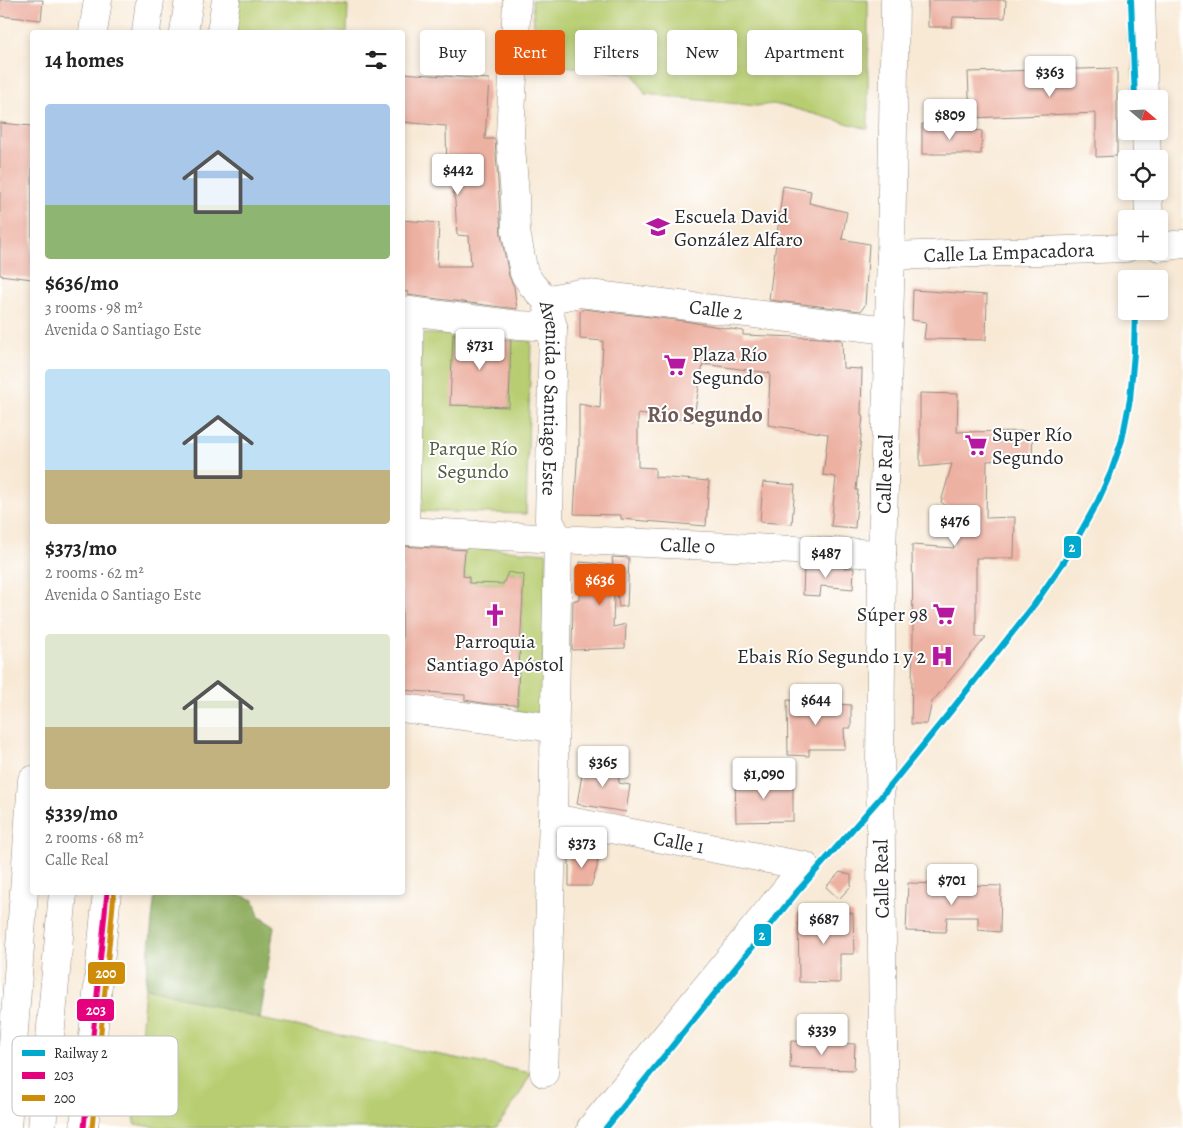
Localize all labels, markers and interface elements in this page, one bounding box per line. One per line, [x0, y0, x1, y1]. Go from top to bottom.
chip: Buy [420, 30, 485, 75]
chip: Rent [495, 30, 565, 75]
chip: Filters [575, 30, 657, 75]
chip: New [667, 30, 737, 75]
chip: Apartment [747, 30, 862, 75]
text: 14 homes [45, 46, 124, 74]
icon: filters [362, 46, 390, 74]
pin: $363 [1020, 56, 1080, 98]
text: $363 [1036, 61, 1064, 83]
north arrow [1118, 90, 1168, 140]
map controls [1118, 90, 1168, 320]
pin: $809 [920, 98, 980, 141]
text: $809 [935, 104, 965, 126]
icon: home [173, 137, 263, 227]
button: locate [1118, 150, 1168, 200]
pin: $442 [428, 154, 488, 196]
text: $442 [443, 159, 473, 181]
place label: Escuela David González Alfaro [674, 203, 803, 253]
button: + [1118, 210, 1168, 260]
school or university icon: Escuela David González Alfaro [645, 214, 671, 240]
street label: Calle La Empacadora [923, 236, 1095, 269]
text: $636/mo [45, 269, 119, 297]
button: − [1118, 270, 1168, 320]
street label: Calle 2 [688, 293, 745, 327]
text: 3 rooms · 98 m² [45, 297, 143, 319]
street label: Avenida 0 Santiago Este [532, 297, 566, 496]
text: Avenida 0 Santiago Este [45, 319, 201, 341]
pin: $731 [450, 328, 510, 371]
text: $731 [467, 334, 493, 356]
place label: Plaza Río Segundo [692, 341, 767, 391]
supermarket icon: Plaza Río Segundo [662, 352, 688, 378]
district label: Río Segundo [647, 400, 763, 430]
icon: home [173, 402, 263, 492]
place label: Super Río Segundo [992, 421, 1072, 471]
supermarket icon: Super Río Segundo [963, 432, 989, 458]
street label: Calle Real [870, 434, 900, 514]
park label: Parque Río Segundo [428, 435, 518, 485]
pin: $476 [925, 504, 985, 547]
text: $476 [940, 510, 970, 532]
street label: Calle 0 [659, 531, 716, 560]
text: $373/mo [45, 534, 117, 562]
line badge: 2 [1063, 535, 1082, 559]
pin: $487 [796, 536, 856, 579]
text: 2 [1069, 538, 1076, 557]
text: $487 [811, 542, 841, 564]
text: 2 rooms · 62 m² [45, 562, 144, 584]
pin: $636 [570, 564, 630, 606]
text: $636 [585, 569, 615, 591]
text: Avenida 0 Santiago Este [45, 584, 201, 606]
place label: Súper 98 [857, 601, 928, 628]
supermarket icon: Súper 98 [931, 601, 957, 627]
church icon: Parroquia Santiago Apóstol [482, 602, 508, 628]
place label: Parroquia Santiago Apóstol [426, 628, 564, 678]
place label: Ebais Río Segundo 1 y 2 [737, 643, 926, 670]
hospital icon: Ebais Río Segundo 1 y 2 [929, 643, 955, 669]
icon: home [173, 667, 263, 757]
pin: $644 [786, 684, 846, 726]
text: $644 [801, 689, 831, 711]
pin: $365 [573, 746, 633, 788]
text: $365 [589, 751, 617, 773]
pin: $1,090 [723, 758, 805, 800]
text: $1,090 [744, 763, 785, 785]
text: $339/mo [45, 799, 118, 827]
street label: Calle 1 [651, 824, 707, 861]
pin: $373 [552, 826, 612, 869]
text: 2 rooms · 68 m² [45, 827, 144, 849]
text: $373 [568, 832, 596, 854]
street label: Calle Real [867, 839, 896, 919]
text: Calle Real [45, 849, 108, 871]
pin: $701 [922, 864, 982, 906]
text: $701 [938, 869, 966, 891]
pin: $687 [794, 902, 854, 945]
text: $687 [809, 908, 839, 930]
line badge: 2 [753, 923, 772, 947]
text: 2 [759, 926, 766, 945]
line badge: 200 [87, 961, 126, 985]
text: 200 [96, 964, 116, 983]
line badge: 203 [76, 998, 115, 1022]
text: 203 [86, 1001, 106, 1020]
pin: $339 [792, 1014, 852, 1056]
text: $339 [808, 1019, 836, 1041]
legend [12, 1036, 178, 1116]
text: Railway 2 [54, 1044, 108, 1063]
text: 203 [54, 1066, 74, 1085]
text: 200 [54, 1089, 76, 1108]

